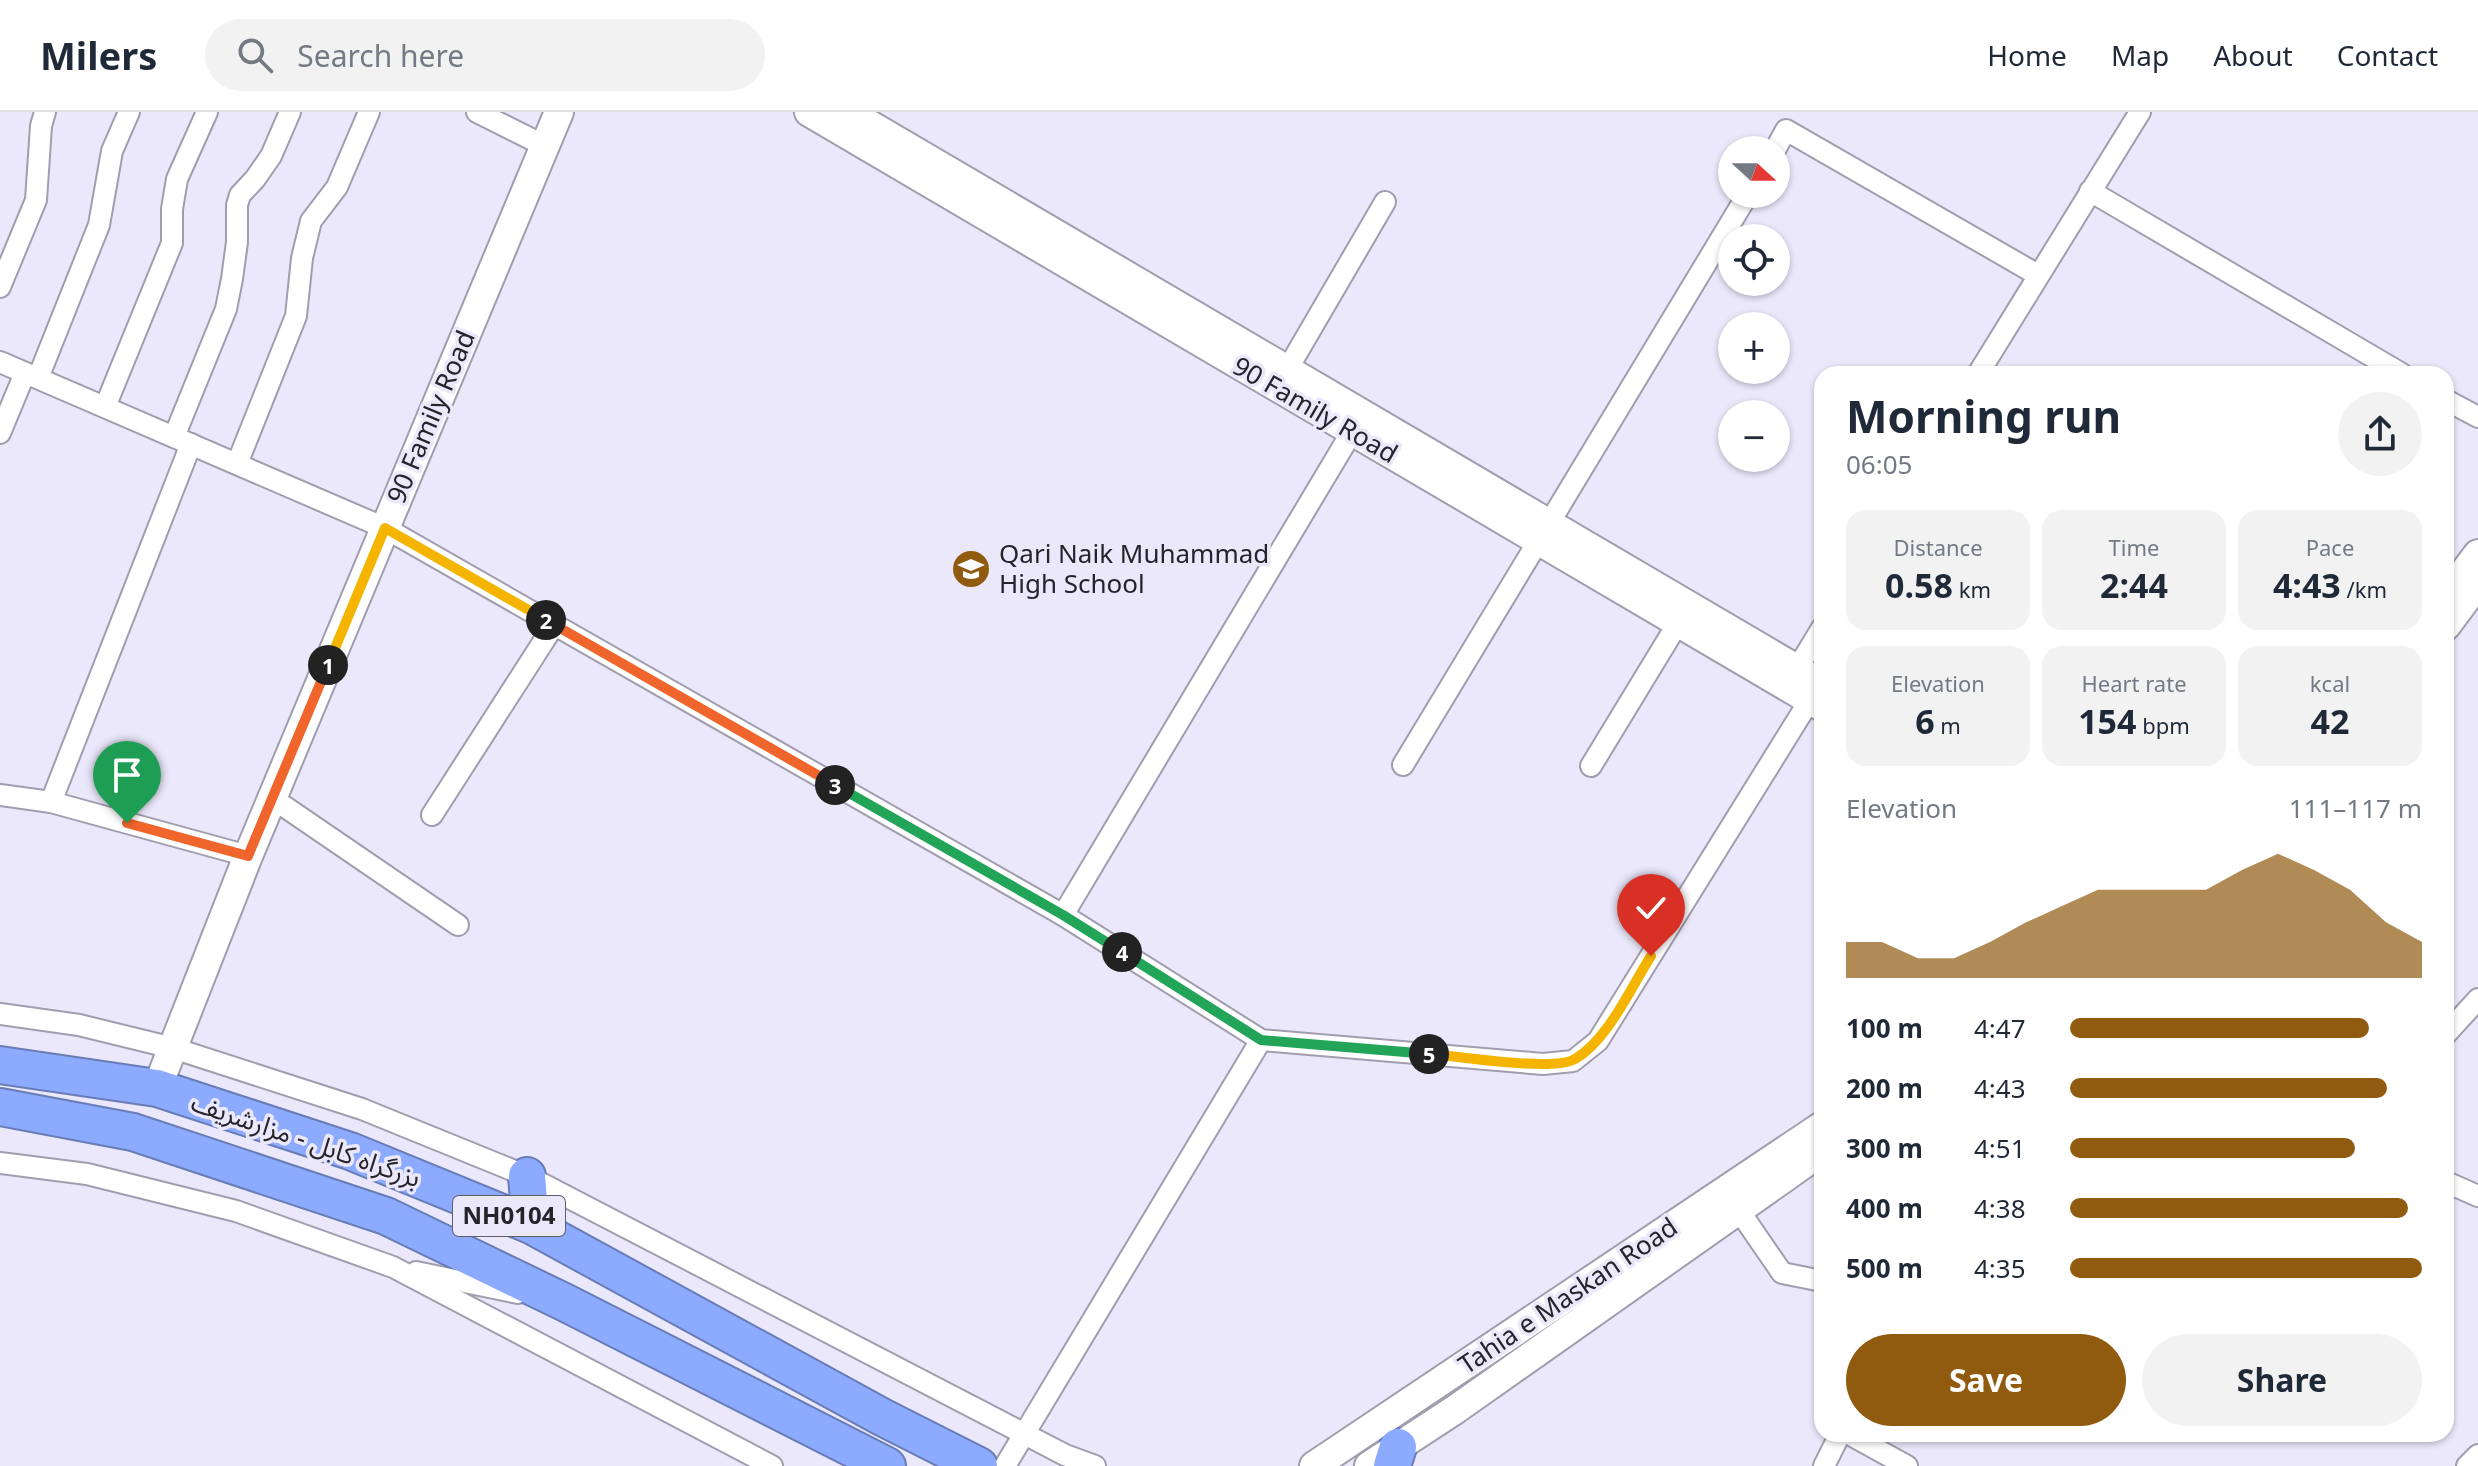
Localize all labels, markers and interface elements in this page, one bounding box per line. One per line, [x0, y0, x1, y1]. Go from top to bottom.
search box [205, 19, 765, 91]
text: Milers [40, 29, 157, 81]
icon: search [233, 33, 277, 77]
text: Search here [297, 35, 464, 76]
text: Home [1987, 36, 2067, 74]
text: Map [2111, 36, 2169, 74]
text: About [2213, 36, 2293, 74]
text: Contact [2337, 36, 2438, 74]
north arrow [1718, 136, 1790, 208]
map controls [1718, 136, 1790, 472]
button: locate [1718, 224, 1790, 296]
button: + [1718, 312, 1790, 384]
street label: 90 Family Road [377, 325, 483, 509]
street label: 90 Family Road [1226, 347, 1405, 471]
text: Morning run [1846, 386, 2121, 446]
button: share [2338, 392, 2422, 476]
button: − [1718, 400, 1790, 472]
text: 06:05 [1846, 446, 1912, 482]
text: Distance [1893, 532, 1983, 562]
text: Time [2109, 532, 2159, 562]
text: Pace [2306, 532, 2354, 562]
place label: Qari Naik Muhammad High School [999, 535, 1269, 601]
school or university icon: Qari Naik Muhammad High School [950, 548, 992, 590]
text: 0.58 [1885, 562, 1953, 608]
text: 2:44 [2100, 562, 2168, 608]
text: 4:43 [2273, 562, 2341, 608]
text: km [1953, 574, 1991, 604]
text: /km [2341, 574, 2387, 604]
pin: 2 [526, 600, 566, 640]
text: 2 [540, 605, 552, 635]
pin: 1 [308, 645, 348, 685]
text: 1 [322, 650, 334, 680]
text: Elevation [1891, 668, 1985, 698]
text: Heart rate [2081, 668, 2187, 698]
text: kcal [2310, 668, 2350, 698]
text: 6 [1915, 698, 1935, 744]
text: 154 [2078, 698, 2137, 744]
text: 42 [2311, 698, 2349, 744]
text: m [1935, 710, 1961, 740]
text: bpm [2137, 710, 2190, 740]
pin [93, 741, 161, 823]
icon: arrive [105, 753, 149, 797]
pin: 3 [815, 765, 855, 805]
text: 3 [829, 770, 841, 800]
text: Elevation [1846, 790, 1957, 826]
text: 111–117 m [2289, 790, 2422, 826]
pin [1617, 874, 1685, 956]
icon: check [1629, 886, 1673, 930]
pin: 4 [1102, 932, 1142, 972]
text: 4 [1116, 937, 1128, 967]
text: 100 m [1846, 1010, 1923, 1046]
text: 4:47 [1974, 1010, 2026, 1046]
pin: 5 [1409, 1034, 1449, 1074]
text: 5 [1423, 1039, 1435, 1069]
text: 200 m [1846, 1070, 1923, 1106]
text: 4:43 [1974, 1070, 2026, 1106]
street label: بزرگراه کابل - مزارشریف [187, 1083, 426, 1195]
text: 300 m [1846, 1130, 1923, 1166]
text: 4:51 [1974, 1130, 2026, 1166]
text: 400 m [1846, 1190, 1923, 1226]
text: 4:38 [1974, 1190, 2026, 1226]
road number: NH0104 [453, 1196, 565, 1236]
street label: Tahia e Maskan Road [1451, 1208, 1684, 1382]
text: 500 m [1846, 1250, 1923, 1286]
text: 4:35 [1974, 1250, 2026, 1286]
button: Save [1846, 1334, 2126, 1426]
button: Share [2142, 1334, 2422, 1426]

